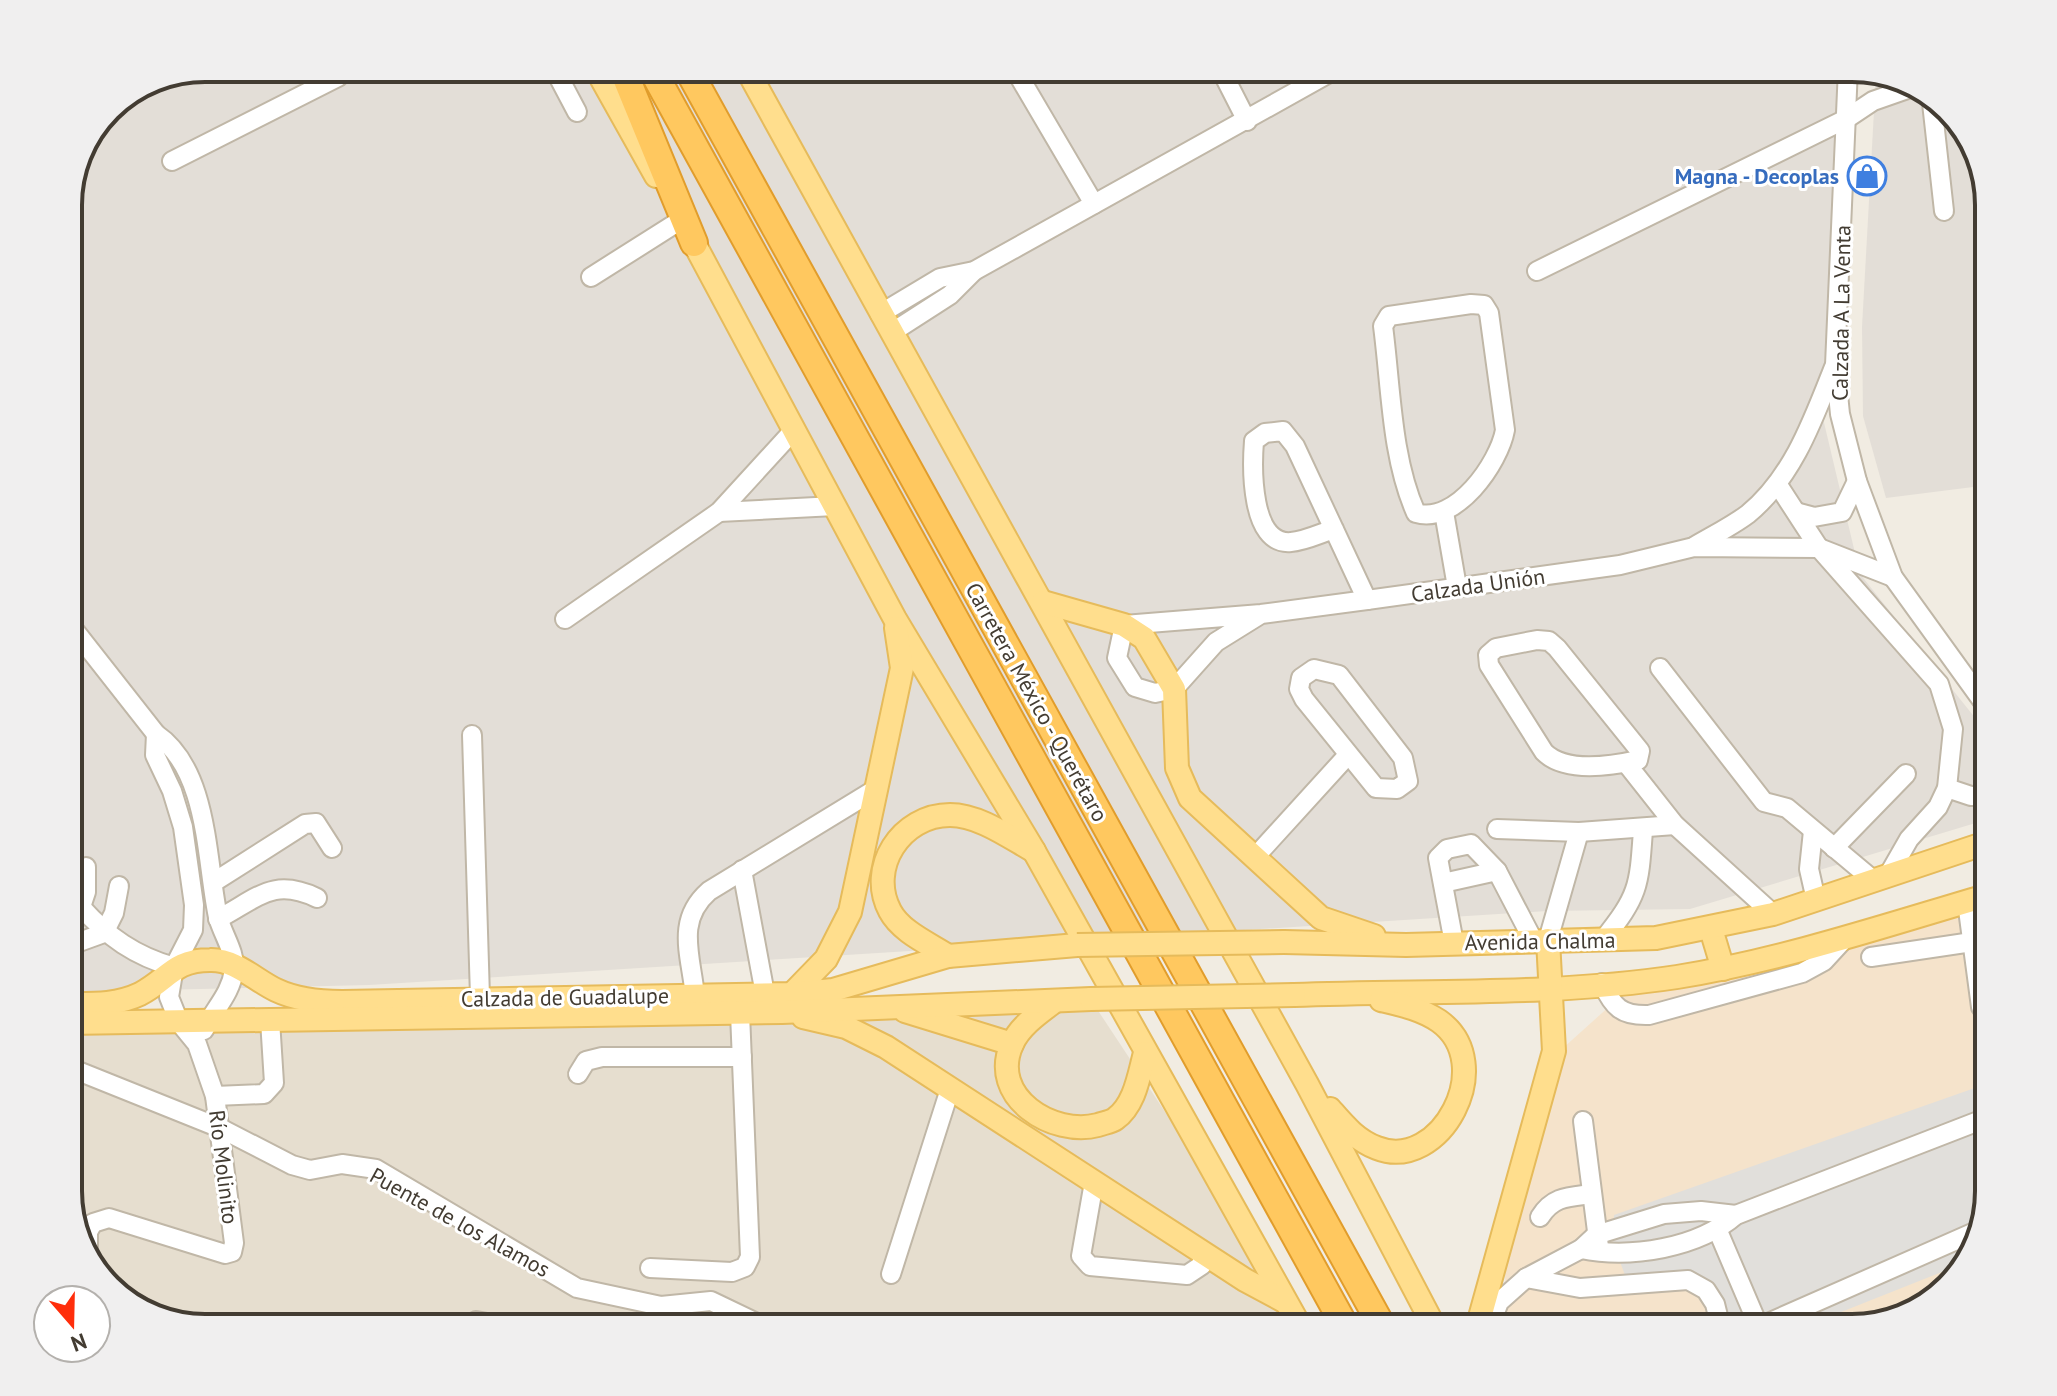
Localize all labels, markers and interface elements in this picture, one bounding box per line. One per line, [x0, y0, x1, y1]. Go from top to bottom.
shop icon: Magna - Decoplas [1846, 155, 1888, 197]
place label: Magna - Decoplas [1675, 162, 1839, 190]
street label: Calzada A La Venta [1825, 225, 1857, 401]
street label: Calzada Unión [1409, 562, 1547, 608]
street label: Carretera México - Querétaro [960, 578, 1114, 826]
street label: Avenida Chalma [1464, 926, 1616, 956]
street label: Calzada de Guadalupe [461, 981, 669, 1013]
street label: Río Molinito [203, 1108, 245, 1226]
street label: Puente de los Alamos [365, 1161, 555, 1283]
north arrow [32, 1284, 112, 1364]
text: N [67, 1327, 90, 1358]

